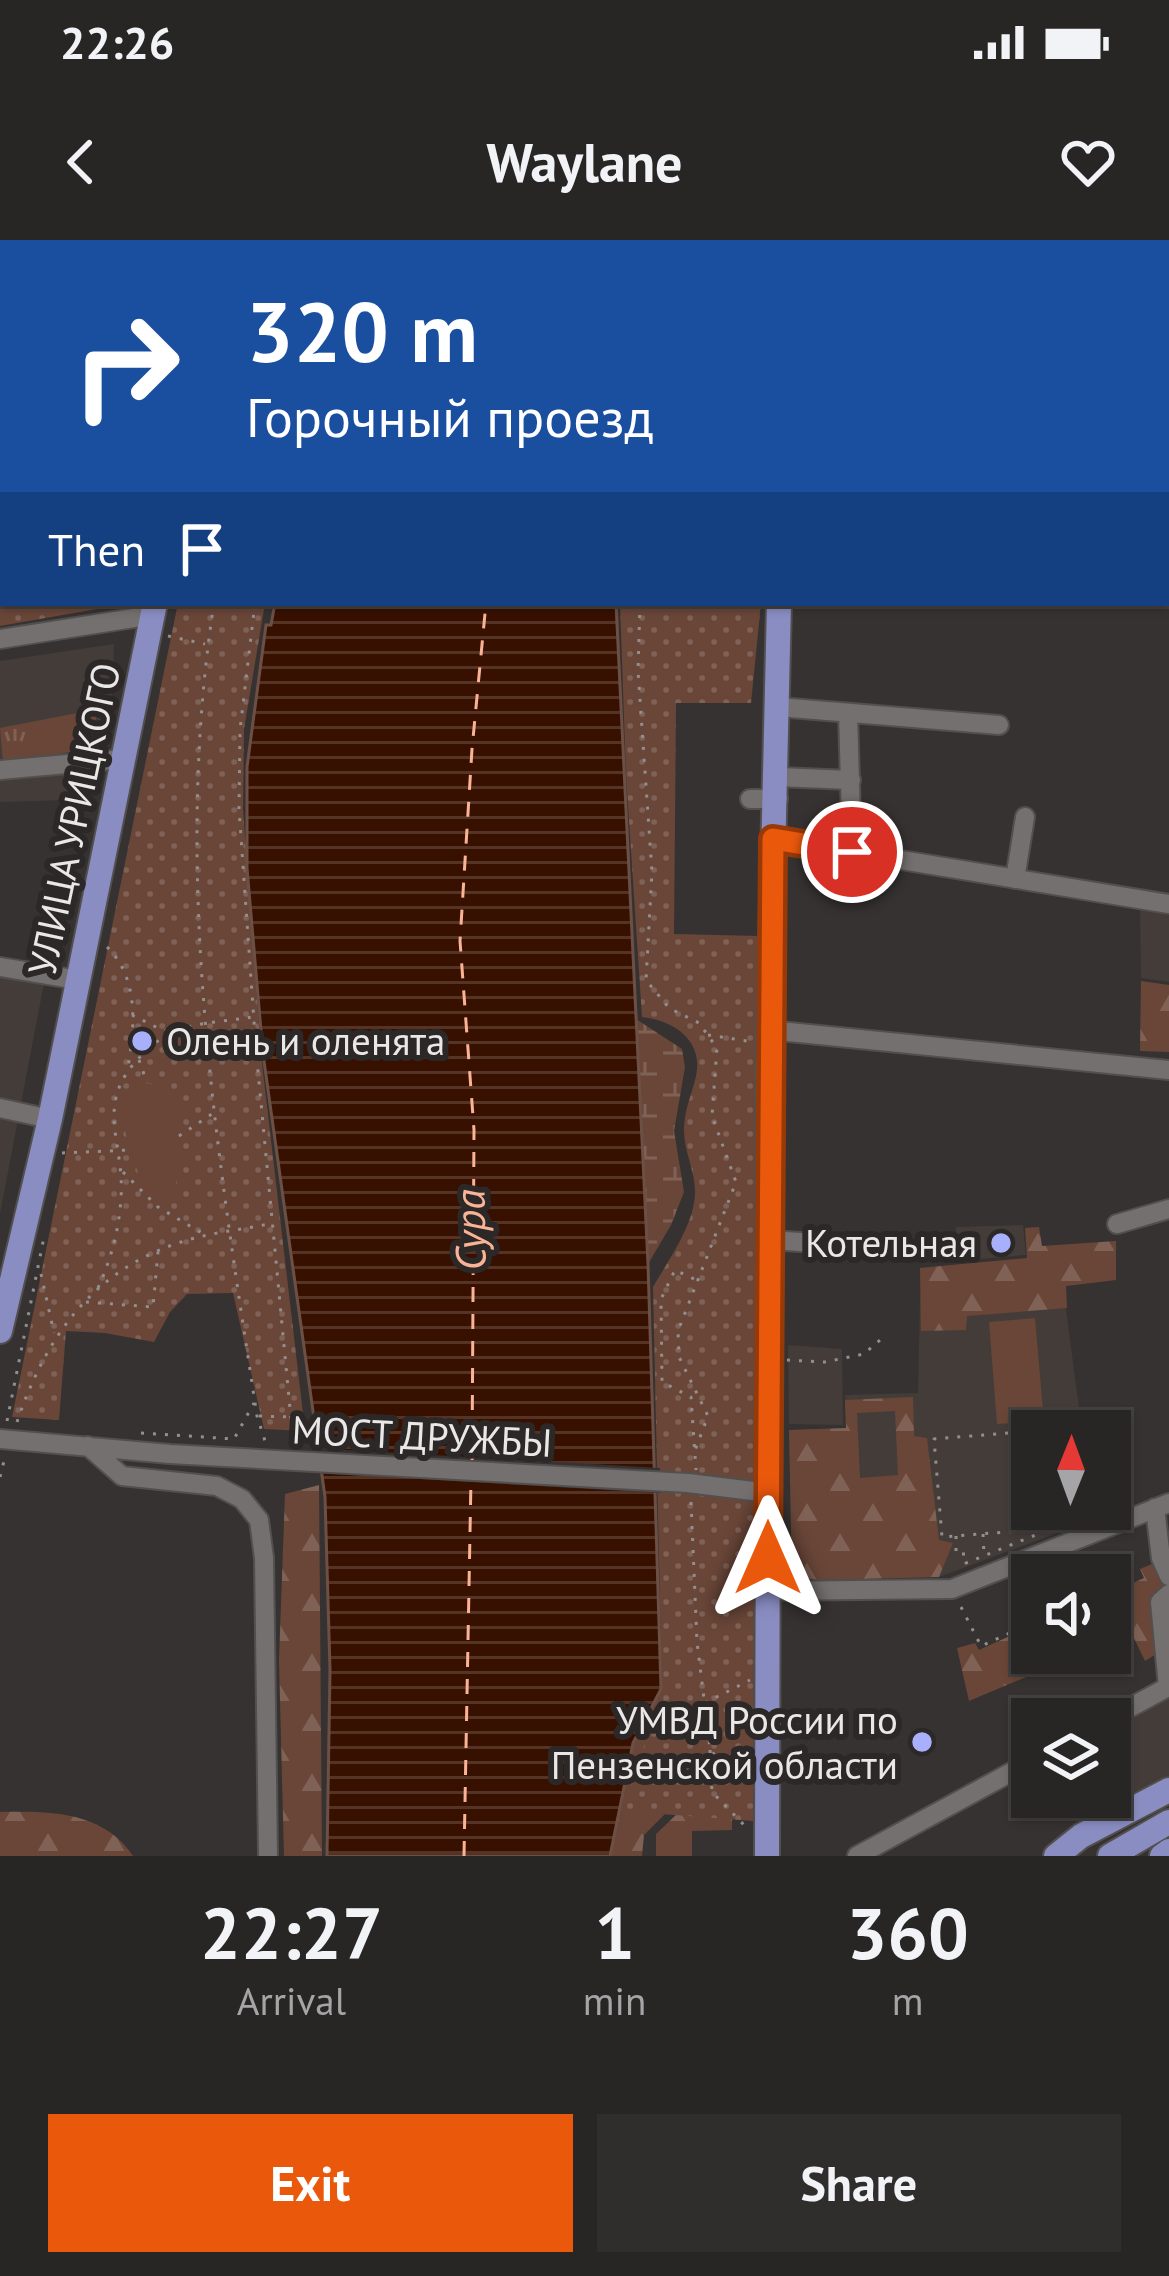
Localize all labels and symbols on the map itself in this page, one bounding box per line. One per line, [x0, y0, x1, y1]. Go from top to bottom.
street label: УЛИЦА УРИЦКОГО [16, 658, 132, 980]
pin [801, 801, 903, 903]
place label: Олень и оленята [166, 1015, 445, 1066]
marker: Олень и оленята [129, 1028, 155, 1054]
water label: Сура [441, 1188, 498, 1271]
place label: Котельная [805, 1217, 977, 1268]
marker: Котельная [988, 1230, 1014, 1256]
street label: МОСТ ДРУЖБЫ [291, 1403, 553, 1468]
north arrow [1011, 1410, 1131, 1530]
position arrow [705, 1495, 831, 1621]
place label: УМВД России по Пензенской области [551, 1694, 898, 1790]
marker: УМВД России по Пензенской области [909, 1729, 935, 1755]

